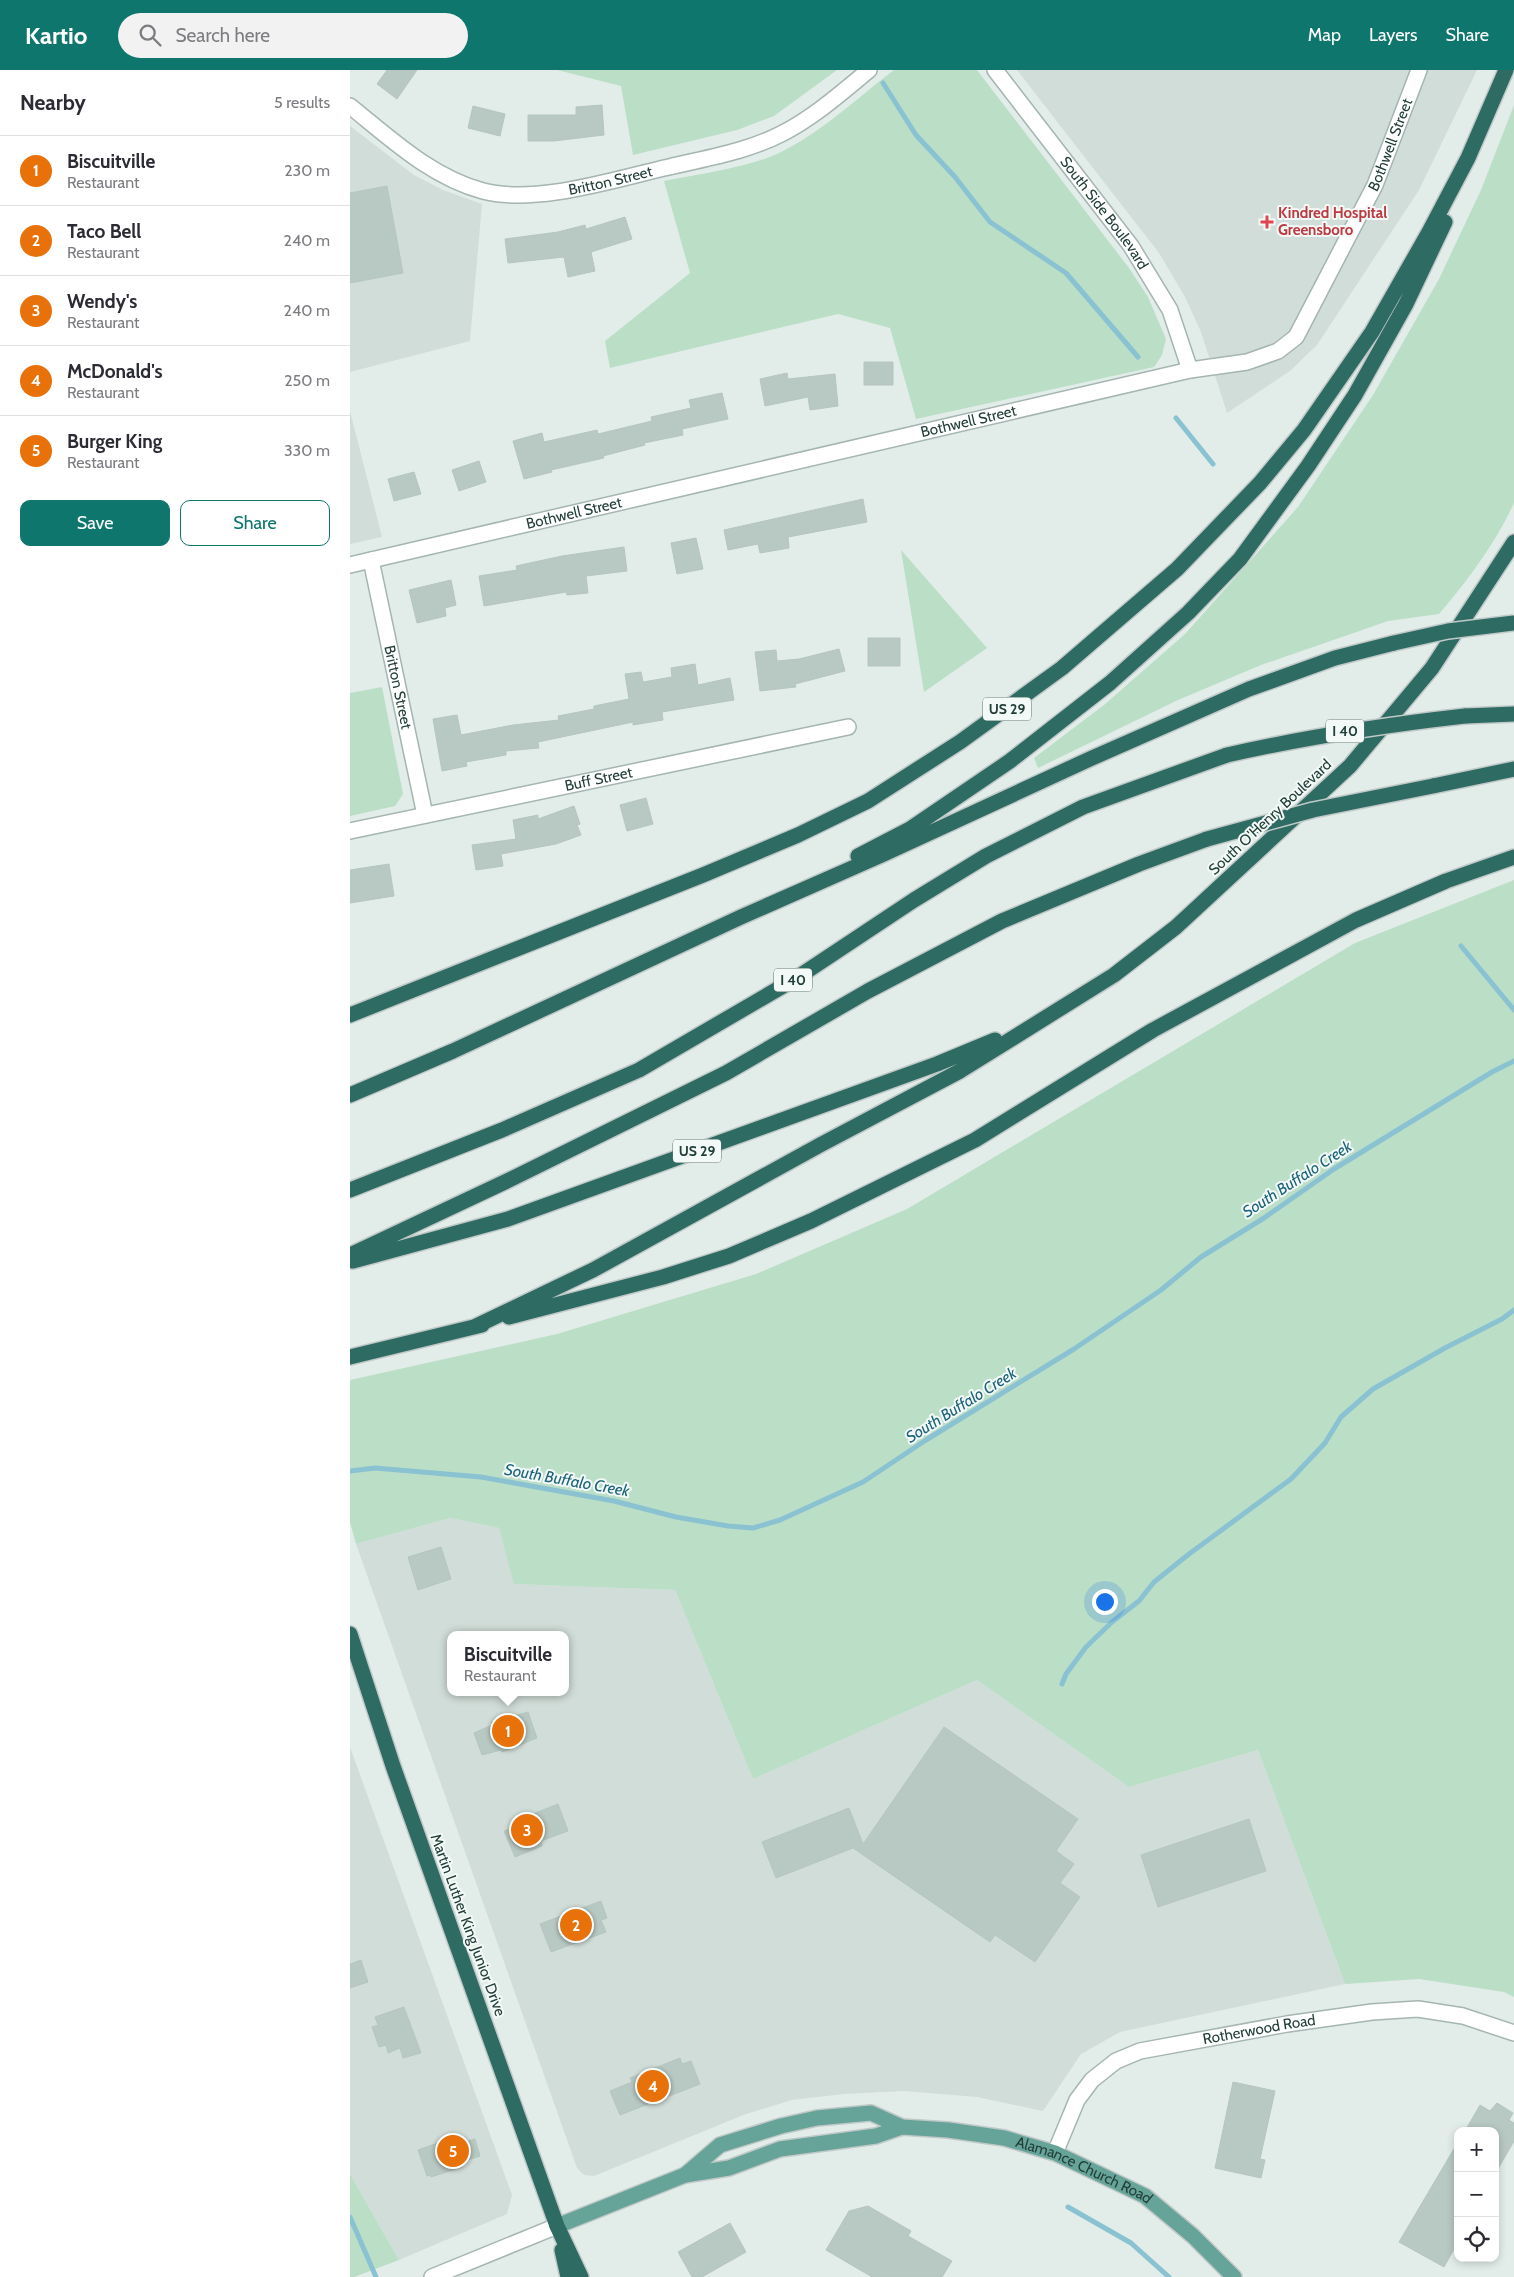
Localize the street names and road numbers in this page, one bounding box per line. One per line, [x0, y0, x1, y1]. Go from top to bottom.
street label: Bothwell Street [1364, 96, 1416, 194]
street label: South Side Boulevard [1056, 153, 1152, 273]
street label: Britton Street [567, 162, 654, 199]
street label: Bothwell Street [919, 402, 1018, 441]
street label: Bothwell Street [524, 493, 624, 533]
street label: Britton Street [380, 644, 416, 731]
road number: US 29 [983, 698, 1031, 720]
road number: I 40 [1326, 719, 1364, 742]
street label: South O'Henry Boulevard [1205, 755, 1335, 879]
street label: Buff Street [563, 763, 634, 795]
road number: I 40 [774, 968, 812, 992]
road number: US 29 [673, 1140, 721, 1162]
street label: Martin Luther King Junior Drive [427, 1831, 510, 2019]
street label: Rotherwood Road [1201, 2011, 1317, 2048]
street label: Alamance Church Road [1014, 2133, 1156, 2207]

